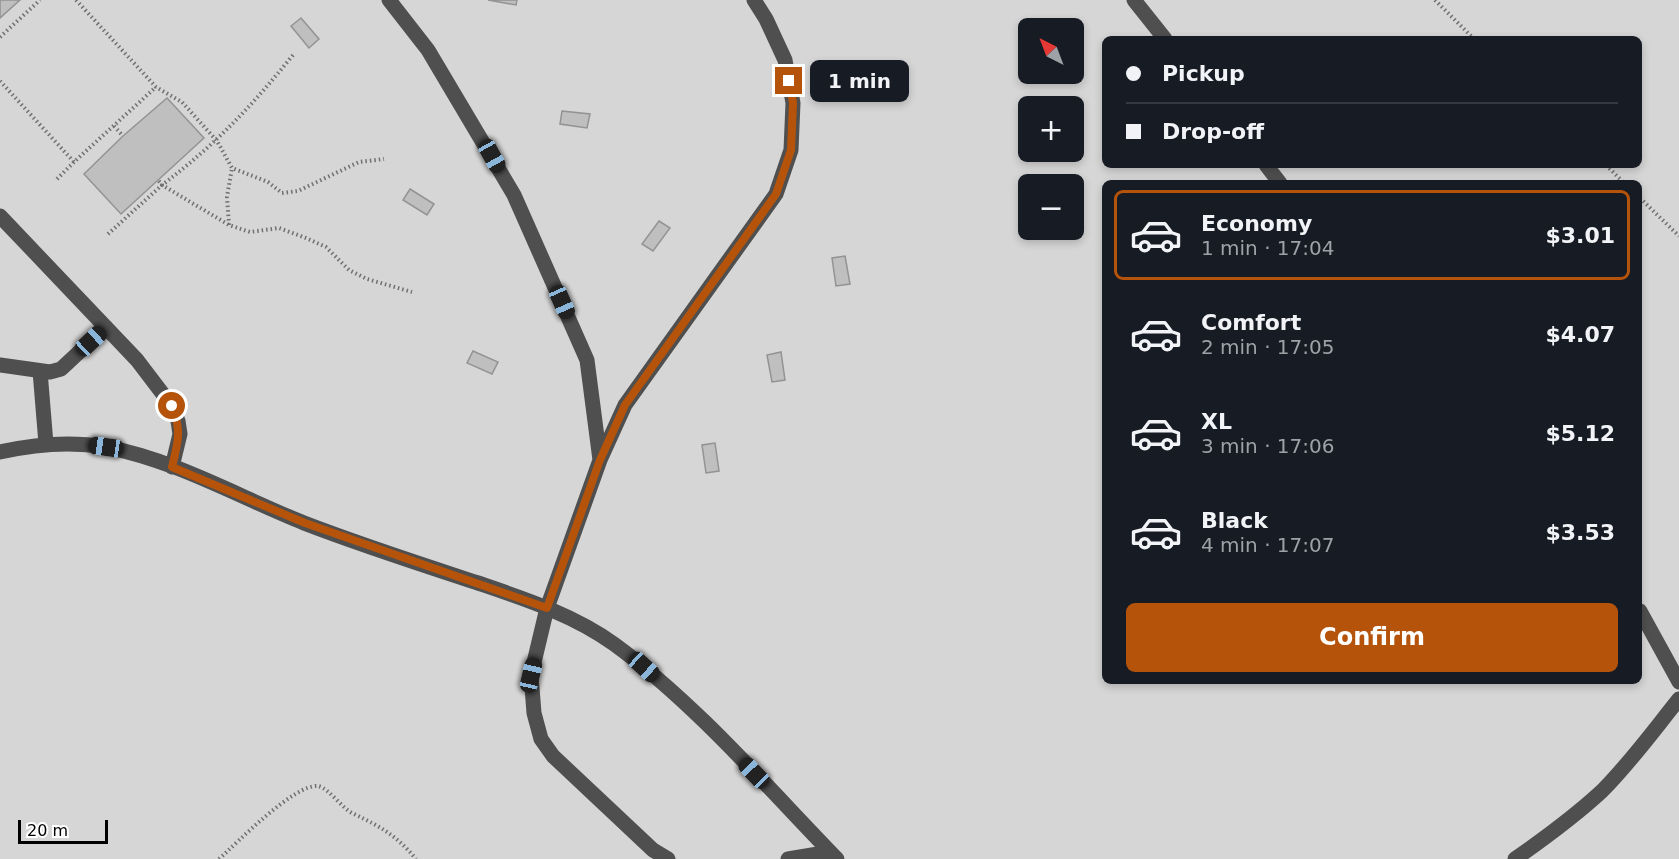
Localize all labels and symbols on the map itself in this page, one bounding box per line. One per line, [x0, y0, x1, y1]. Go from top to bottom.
north arrow [1018, 18, 1084, 84]
callout: 1 min [810, 60, 909, 102]
route end [775, 67, 802, 94]
car [475, 136, 509, 176]
car [546, 282, 578, 322]
car [72, 322, 110, 360]
route start [158, 392, 185, 419]
car [87, 436, 125, 458]
car [625, 648, 663, 686]
car [518, 655, 544, 695]
car [735, 754, 773, 792]
scale bar [18, 817, 108, 844]

